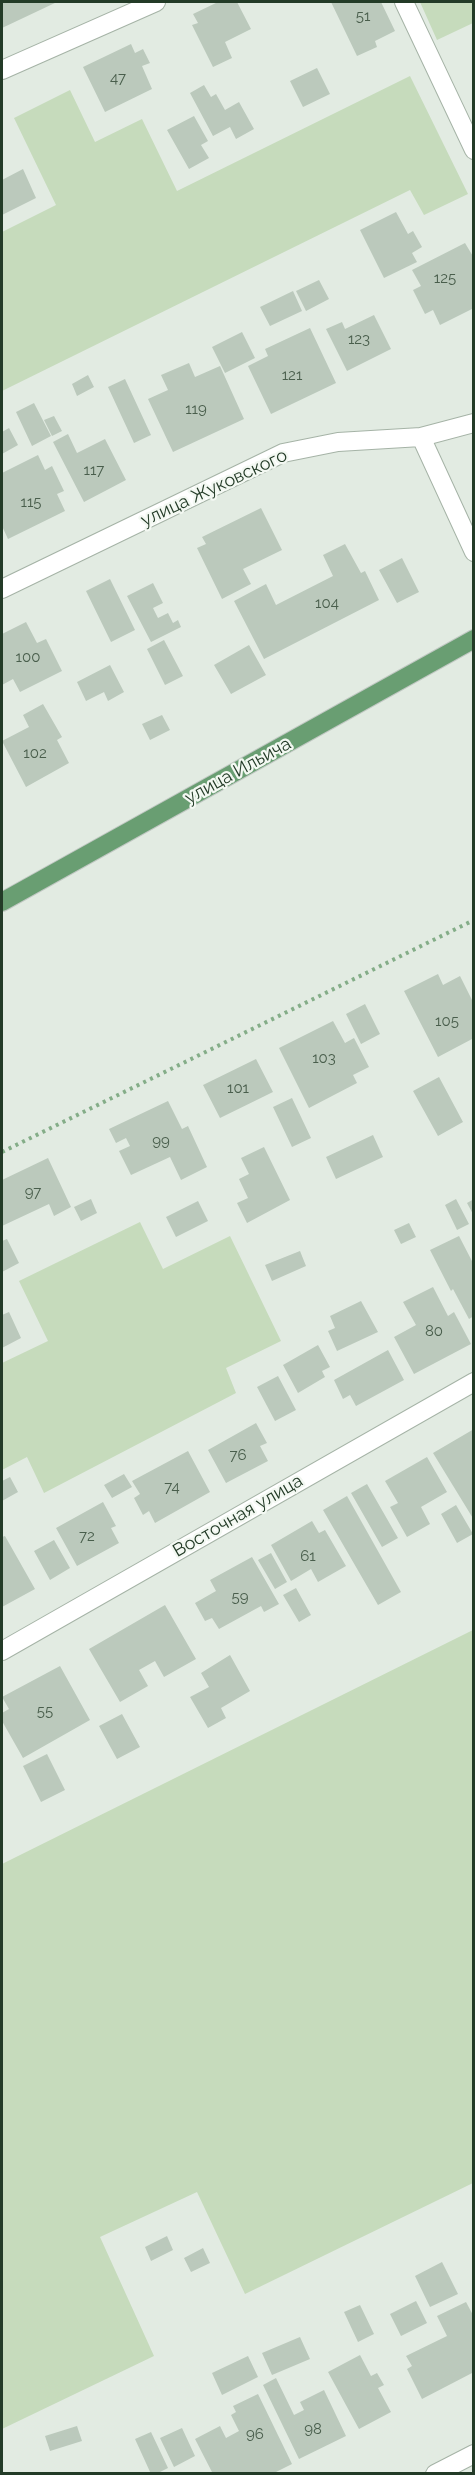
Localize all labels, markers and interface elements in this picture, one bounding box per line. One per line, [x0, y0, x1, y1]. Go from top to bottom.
house number: 51 [356, 7, 370, 25]
house number: 47 [110, 69, 126, 87]
house number: 125 [434, 269, 456, 287]
house number: 123 [348, 330, 370, 348]
house number: 121 [282, 366, 302, 384]
house number: 119 [185, 400, 207, 418]
street label: улица Жуковского [137, 445, 291, 531]
house number: 117 [84, 461, 104, 479]
house number: 115 [20, 493, 42, 511]
house number: 104 [315, 594, 339, 612]
house number: 100 [16, 648, 40, 666]
street label: улица Ильича [181, 733, 295, 809]
house number: 102 [23, 744, 47, 762]
house number: 105 [435, 1012, 459, 1030]
house number: 103 [312, 1049, 336, 1067]
house number: 101 [227, 1079, 249, 1097]
house number: 99 [152, 1132, 170, 1150]
house number: 97 [25, 1183, 41, 1201]
house number: 80 [425, 1322, 443, 1340]
house number: 76 [229, 1446, 247, 1464]
street label: Восточная улица [169, 1470, 307, 1562]
house number: 74 [164, 1478, 180, 1496]
house number: 72 [79, 1527, 95, 1545]
house number: 61 [300, 1547, 316, 1565]
house number: 59 [232, 1588, 248, 1606]
house number: 55 [37, 1702, 53, 1720]
house number: 98 [304, 2420, 322, 2438]
house number: 96 [246, 2425, 264, 2443]

